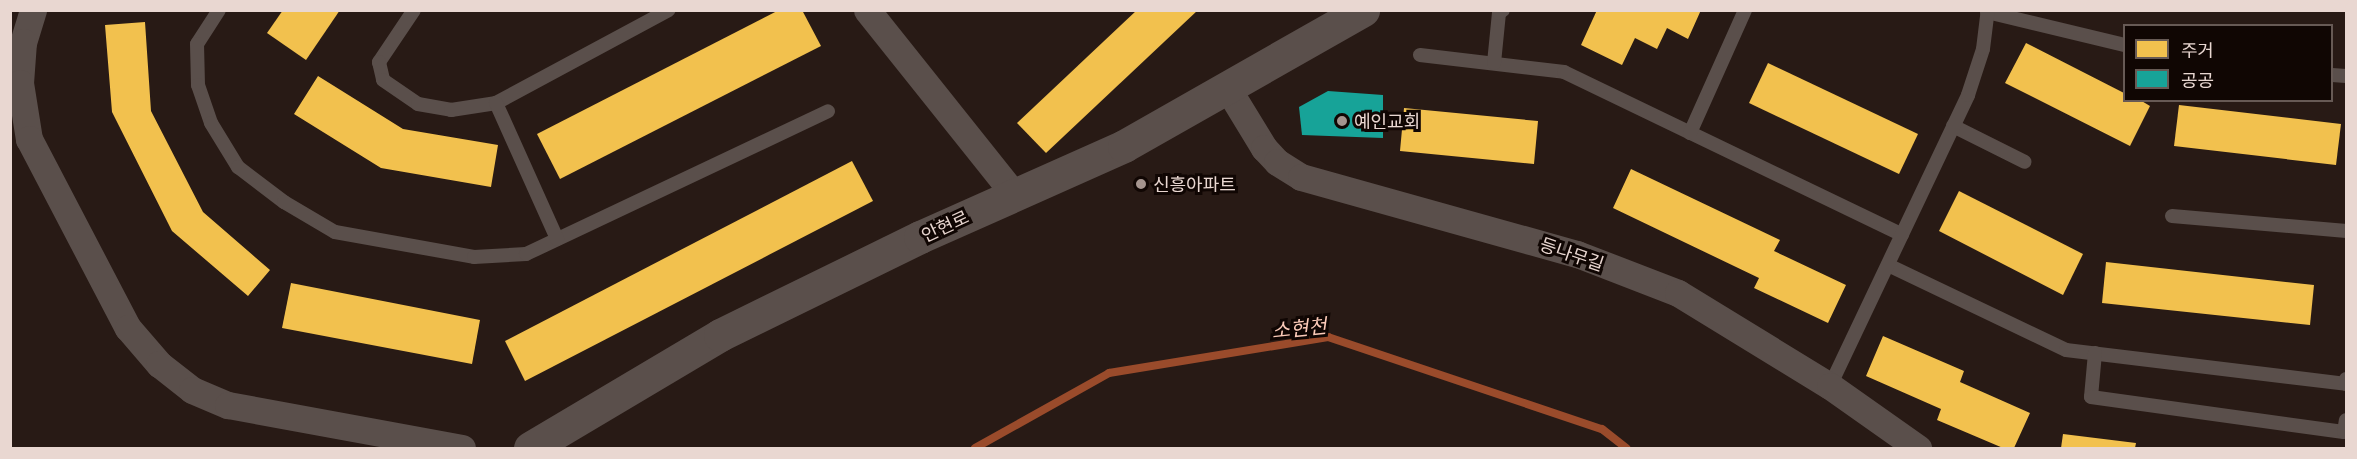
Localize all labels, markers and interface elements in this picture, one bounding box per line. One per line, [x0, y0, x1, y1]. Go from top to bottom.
legend [2123, 24, 2333, 102]
text: 주거 [2181, 39, 2214, 61]
text: 공공 [2181, 69, 2214, 91]
place label: 예인교회 [1354, 110, 1420, 132]
marker: 예인교회 [1335, 114, 1349, 128]
place label: 신흥아파트 [1153, 173, 1236, 195]
marker: 신흥아파트 [1134, 177, 1148, 191]
street label: 안현로 [918, 206, 972, 246]
street label: 등나무길 [1537, 233, 1607, 275]
water label: 소현천 [1270, 313, 1328, 343]

